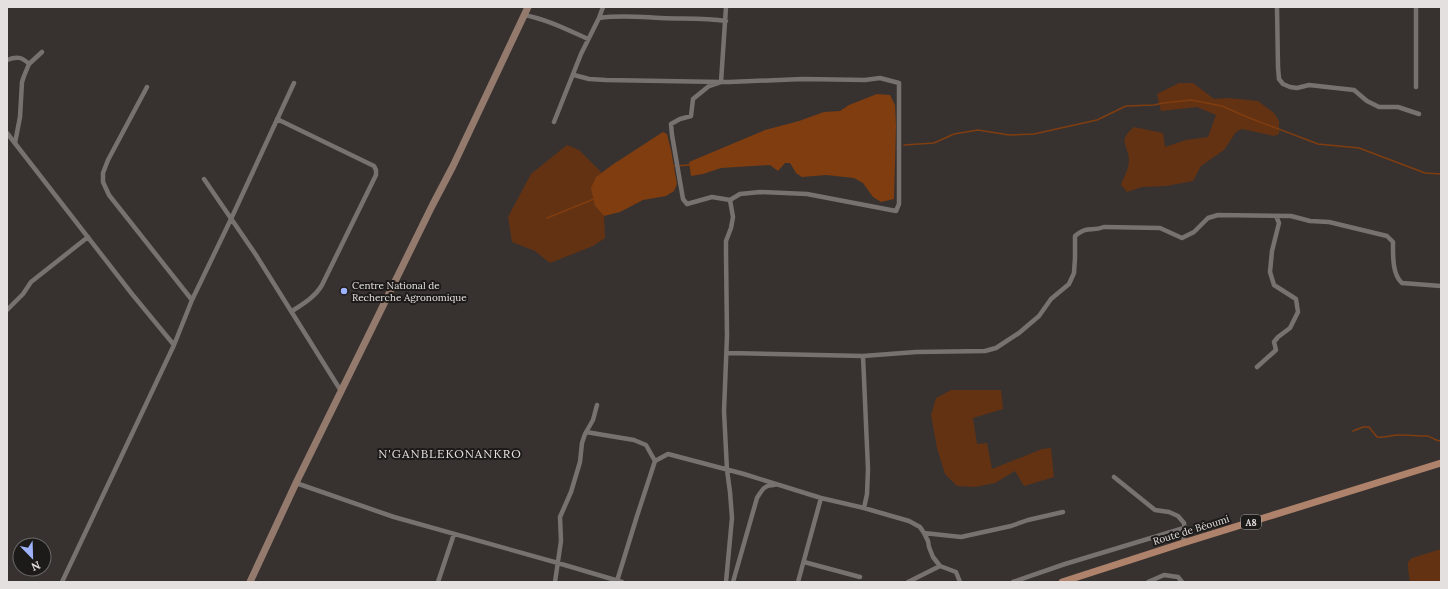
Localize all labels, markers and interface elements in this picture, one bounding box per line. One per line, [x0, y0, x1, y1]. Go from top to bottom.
place label: Centre National de Recherche Agronomique [352, 279, 467, 304]
marker: Centre National de Recherche Agronomique [339, 286, 349, 296]
district label: N'GANBLEKONANKRO [378, 446, 522, 461]
street label: Route de Béoumi [1151, 512, 1231, 548]
road number: A8 [1241, 515, 1261, 529]
north arrow [12, 537, 52, 577]
text: N [29, 558, 43, 575]

